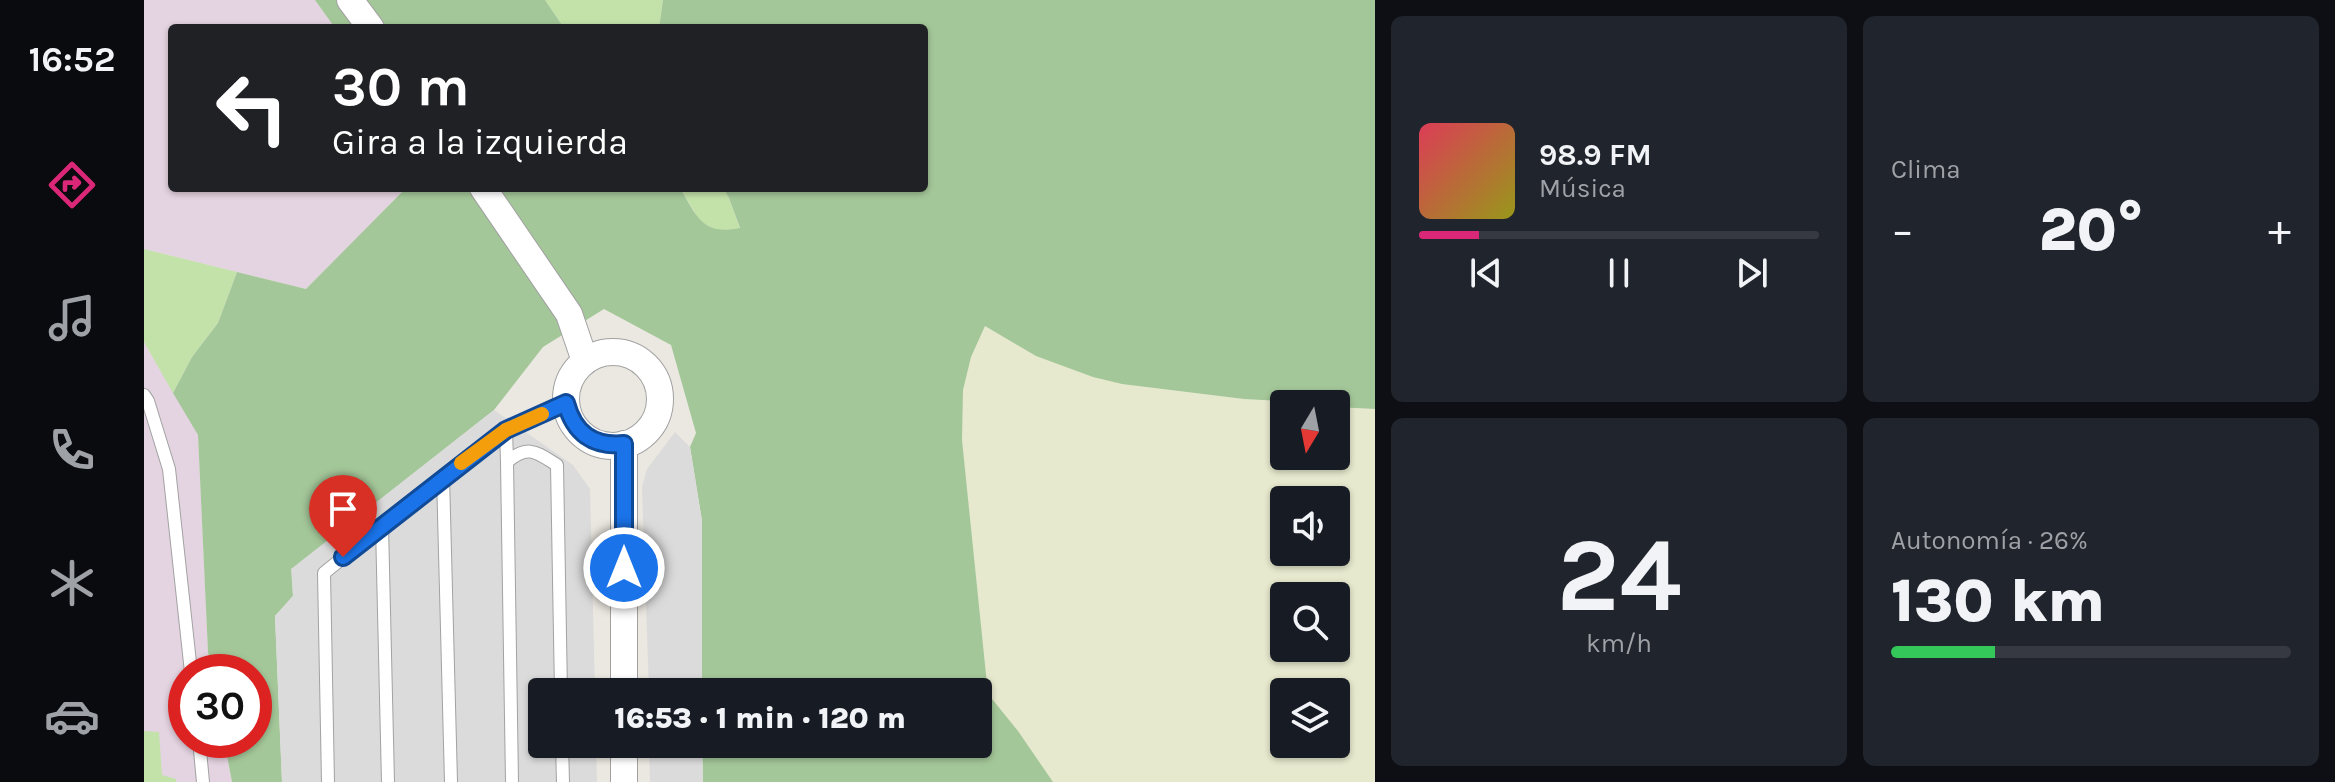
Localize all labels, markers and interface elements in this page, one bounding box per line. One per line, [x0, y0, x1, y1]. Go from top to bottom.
text: 16:52 [28, 38, 116, 80]
text: 30 m [332, 54, 470, 119]
icon: left [200, 56, 304, 160]
text: Gira a la izquierda [332, 121, 628, 163]
text: 98.9 FM [1539, 137, 1652, 173]
text: Clima [1891, 154, 1961, 185]
icon: directions [44, 157, 100, 213]
text: Música [1539, 173, 1626, 204]
text: 20° [2039, 195, 2143, 265]
text: − [1891, 205, 1914, 256]
text: + [2268, 205, 2291, 256]
icon: previous [1464, 251, 1508, 295]
icon: pause [1597, 251, 1641, 295]
icon: next [1730, 251, 1774, 295]
icon: music [44, 290, 100, 346]
north arrow [1270, 390, 1350, 470]
map controls [1270, 390, 1350, 758]
icon: phone [44, 422, 100, 478]
pin [309, 475, 377, 557]
button: sound [1270, 486, 1350, 566]
icon: arrive [321, 487, 365, 531]
text: 24 [1557, 515, 1681, 636]
text: Autonomía · 26% [1891, 525, 2088, 556]
position arrow [582, 526, 666, 610]
icon: climate [44, 555, 100, 611]
text: 130 km [1891, 566, 2105, 636]
button: search [1270, 582, 1350, 662]
text: km/h [1586, 628, 1652, 659]
speed limit sign: 30 [168, 654, 272, 758]
button: layers [1270, 678, 1350, 758]
icon: car [44, 688, 100, 744]
text: 16:53 · 1 min · 120 m [614, 700, 906, 736]

